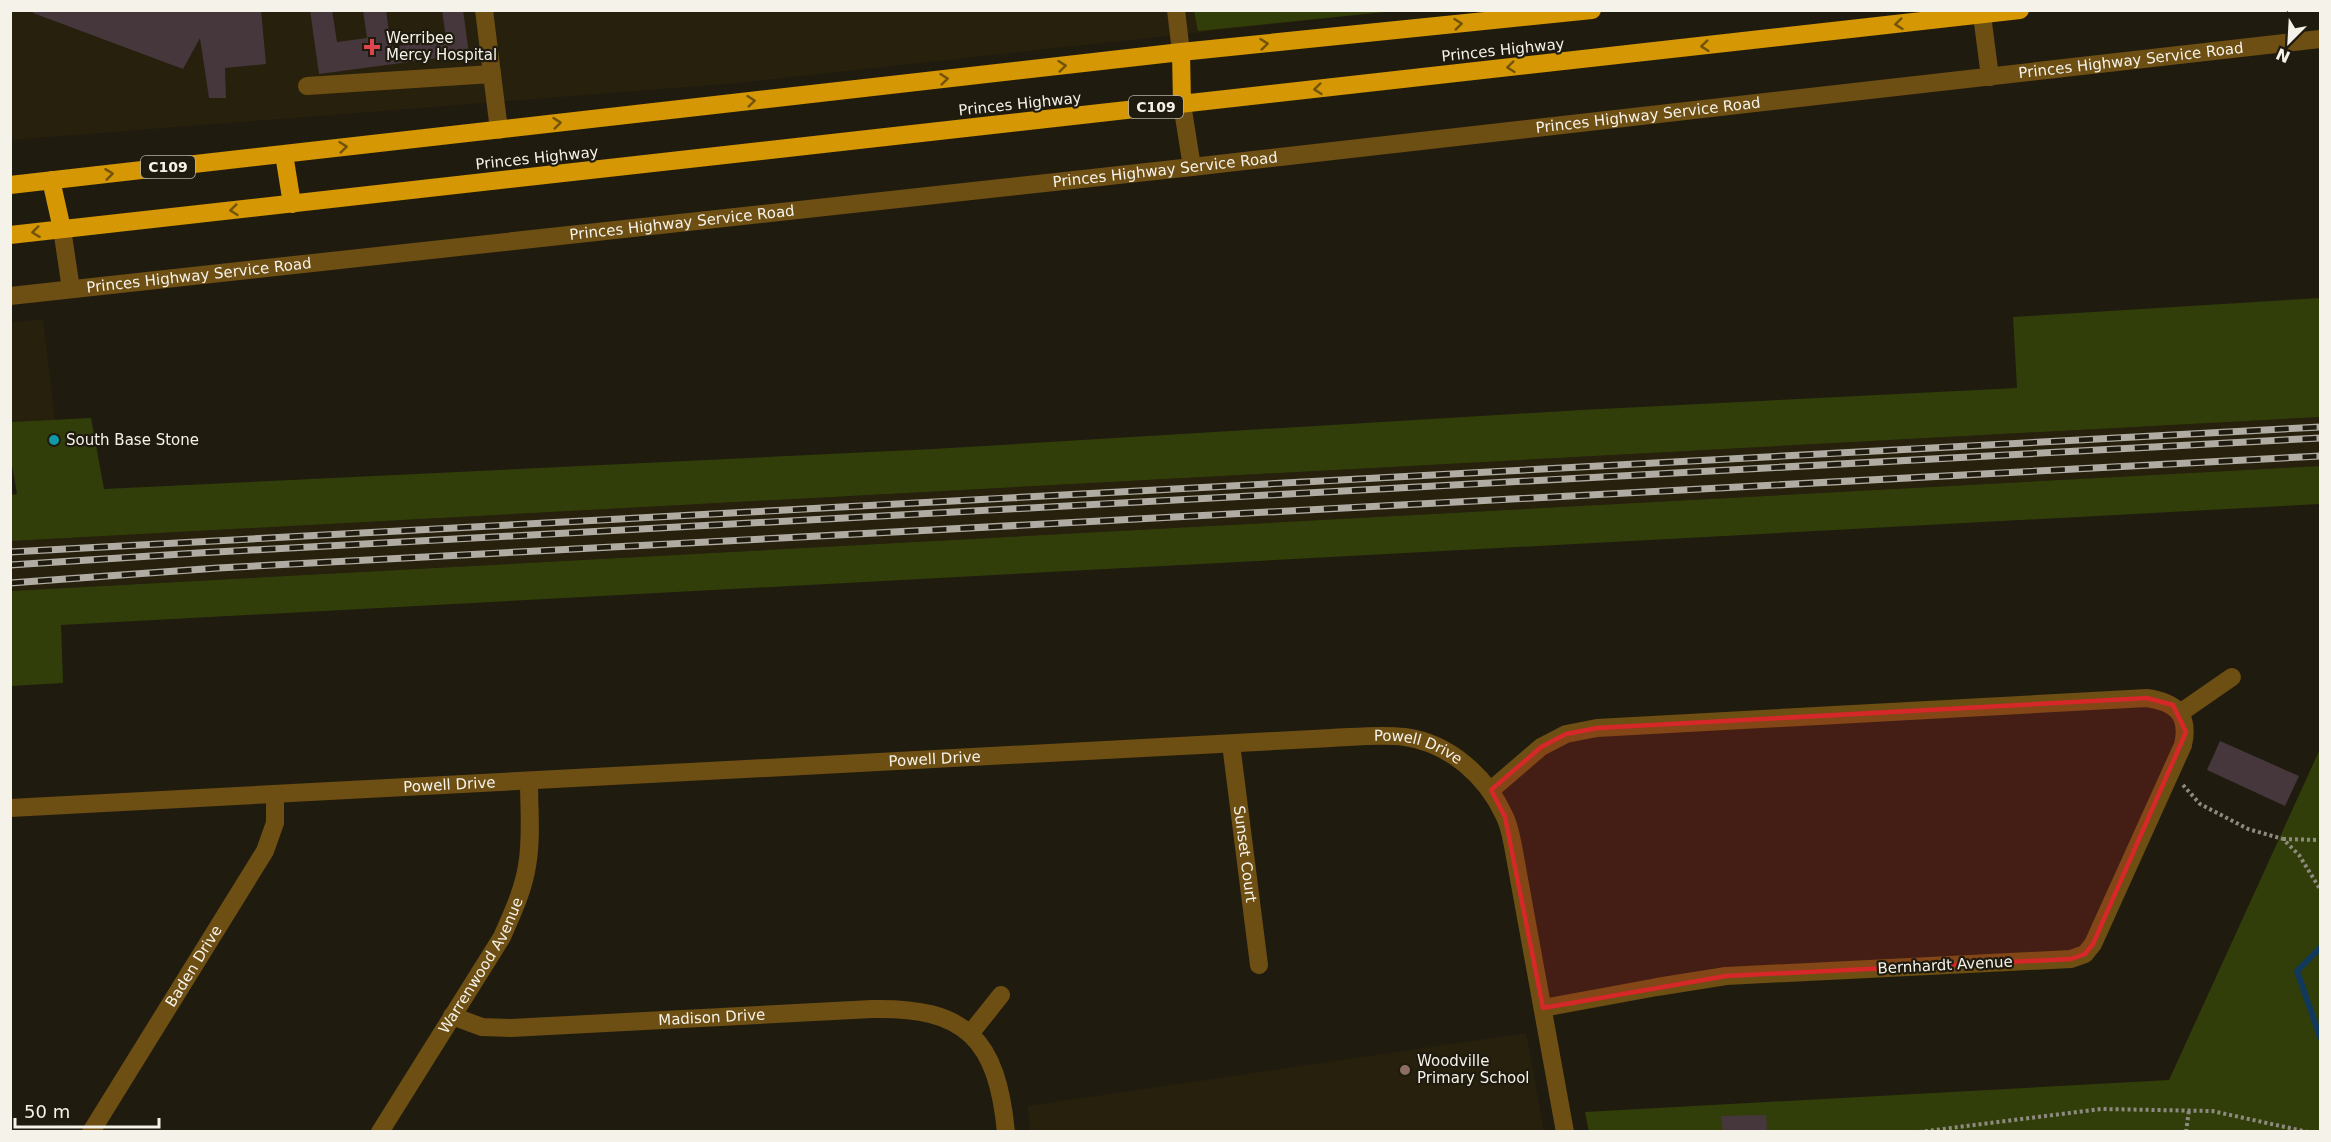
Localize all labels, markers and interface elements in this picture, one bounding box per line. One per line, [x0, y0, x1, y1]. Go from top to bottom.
north arrow [2259, 12, 2319, 72]
one-way arrow [1895, 17, 1904, 30]
one-way arrow [1453, 18, 1462, 31]
place label: Werribee Mercy Hospital [386, 29, 497, 64]
street label: Princes Highway [1441, 35, 1565, 65]
marker: Werribee Mercy Hospital [363, 38, 381, 56]
one-way arrow [1259, 38, 1268, 51]
one-way arrow [1701, 39, 1710, 51]
street label: Princes Highway Service Road [2017, 39, 2244, 82]
text: N [2273, 44, 2293, 67]
one-way arrow [1058, 60, 1067, 73]
one-way arrow [1507, 60, 1516, 73]
one-way arrow [940, 73, 949, 86]
one-way arrow [1313, 82, 1322, 95]
street label: Princes Highway [958, 89, 1082, 119]
street label: Princes Highway Service Road [1535, 94, 1762, 137]
one-way arrow [746, 95, 755, 108]
road number: C109 [1129, 96, 1183, 118]
one-way arrow [552, 117, 561, 130]
one-way arrow [338, 141, 347, 154]
street label: Princes Highway [475, 143, 599, 173]
street label: Princes Highway Service Road [1052, 148, 1279, 191]
road number: C109 [141, 156, 195, 178]
one-way arrow [104, 168, 114, 181]
street label: Princes Highway Service Road [569, 201, 795, 244]
one-way arrow [229, 203, 239, 216]
one-way arrow [32, 225, 41, 238]
street label: Princes Highway Service Road [85, 254, 312, 297]
place label: South Base Stone [66, 431, 199, 449]
marker: South Base Stone [47, 433, 61, 447]
street label: Powell Drive [1374, 727, 1466, 768]
street label: Powell Drive [888, 748, 981, 770]
street label: Powell Drive [403, 773, 496, 796]
street label: Sunset Court [1230, 805, 1260, 904]
street label: Warrenwood Avenue [435, 895, 527, 1037]
street label: Baden Drive [162, 922, 226, 1010]
street label: Bernhardt Avenue [1877, 952, 2013, 978]
street label: Madison Drive [658, 1006, 766, 1029]
place label: Woodville Primary School [1417, 1052, 1530, 1087]
marker: Woodville Primary School [1398, 1063, 1412, 1077]
scale bar [15, 1091, 159, 1129]
text: 50 m [24, 1101, 70, 1122]

